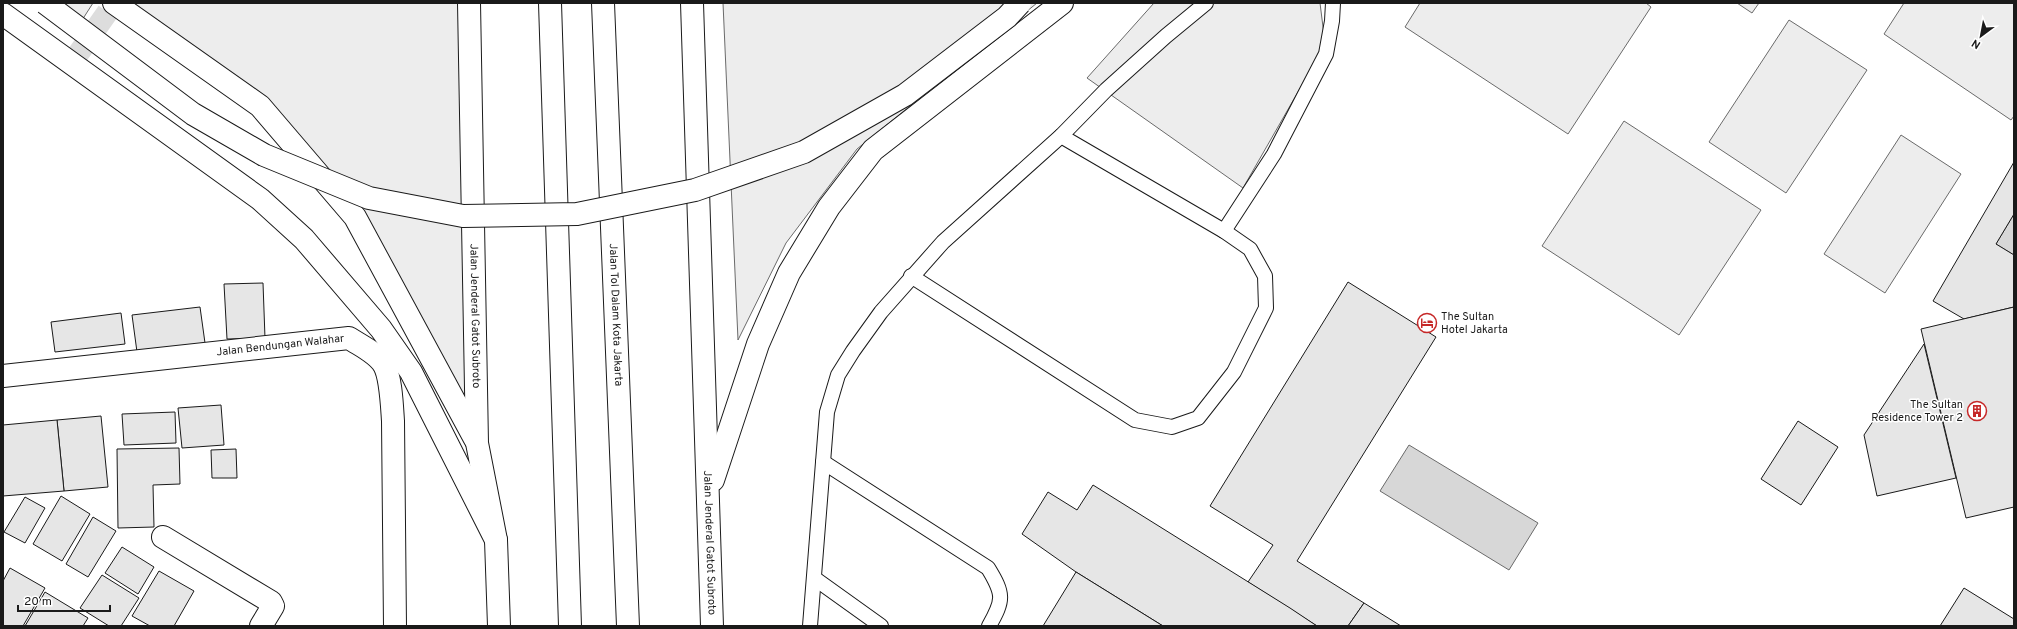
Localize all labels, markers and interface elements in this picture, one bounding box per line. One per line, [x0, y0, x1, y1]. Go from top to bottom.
north arrow [1961, 16, 2001, 56]
text: N [1969, 36, 1983, 52]
street label: Jalan Tol Dalam Kota Jakarta [606, 243, 625, 387]
street label: Jalan Jenderal Gatot Subroto [466, 244, 483, 388]
place label: The Sultan Hotel Jakarta [1441, 310, 1508, 337]
hotel icon: The Sultan Hotel Jakarta [1416, 312, 1438, 334]
street label: Jalan Bendungan Walahar [216, 331, 346, 360]
place label: The Sultan Residence Tower 2 [1871, 398, 1963, 425]
building icon: The Sultan Residence Tower 2 [1966, 400, 1988, 422]
street label: Jalan Jenderal Gatot Subroto [700, 470, 719, 615]
scale bar [18, 587, 110, 613]
text: 20 m [24, 594, 52, 610]

